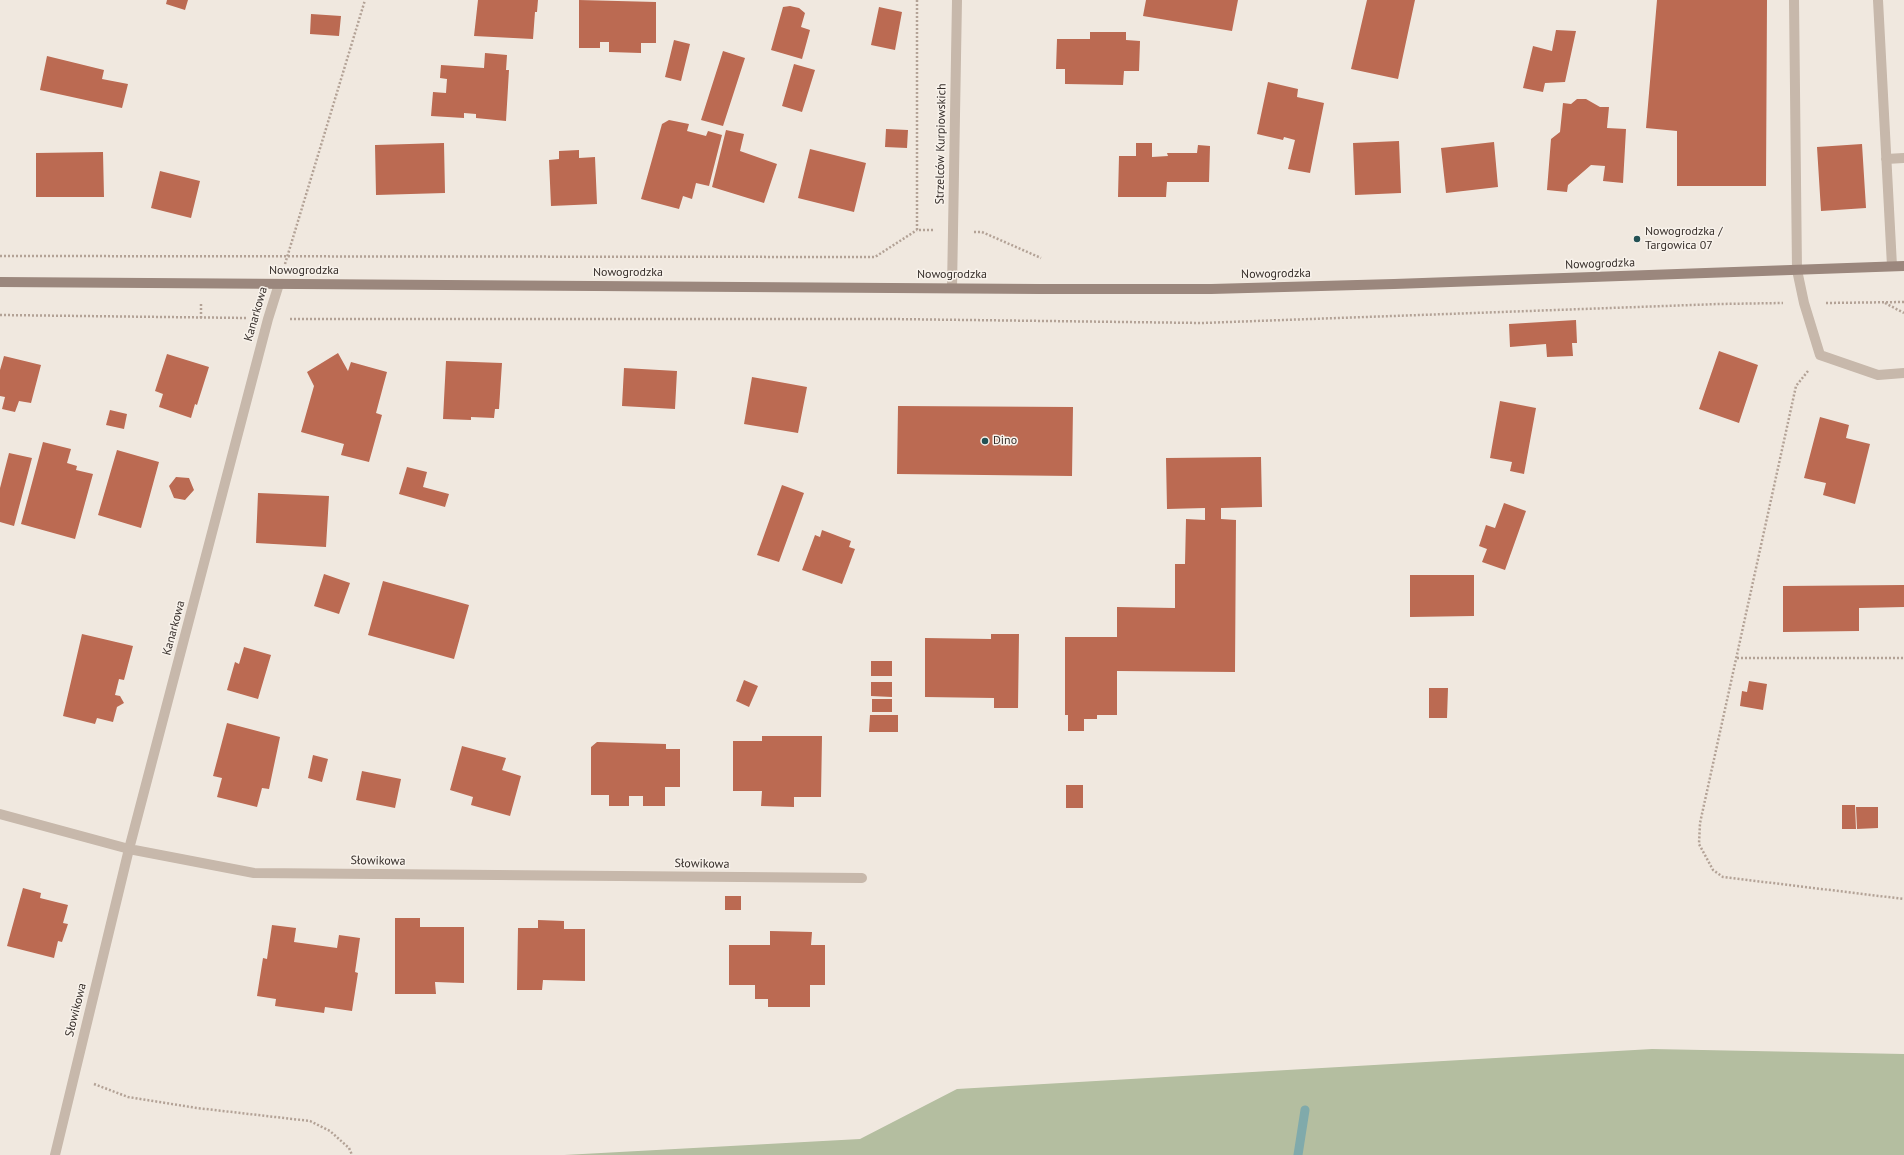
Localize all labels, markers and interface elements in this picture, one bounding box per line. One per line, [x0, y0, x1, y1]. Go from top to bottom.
street label: Strzelców Kurpiowskich [933, 83, 949, 205]
place label: Nowogrodzka / Targowica 07 [1645, 225, 1722, 253]
marker: Nowogrodzka / Targowica 07 [1632, 234, 1642, 244]
street label: Nowogrodzka [1565, 256, 1635, 272]
street label: Nowogrodzka [269, 264, 339, 278]
street label: Nowogrodzka [593, 266, 663, 280]
street label: Nowogrodzka [1241, 266, 1311, 282]
street label: Nowogrodzka [917, 268, 987, 282]
street label: Kanarkowa [241, 285, 271, 343]
place label: Dino [993, 434, 1017, 448]
marker: Dino [980, 436, 990, 446]
street label: Kanarkowa [160, 599, 188, 657]
street label: Słowikowa [350, 853, 406, 869]
street label: Słowikowa [674, 856, 730, 872]
street label: Słowikowa [62, 982, 90, 1038]

